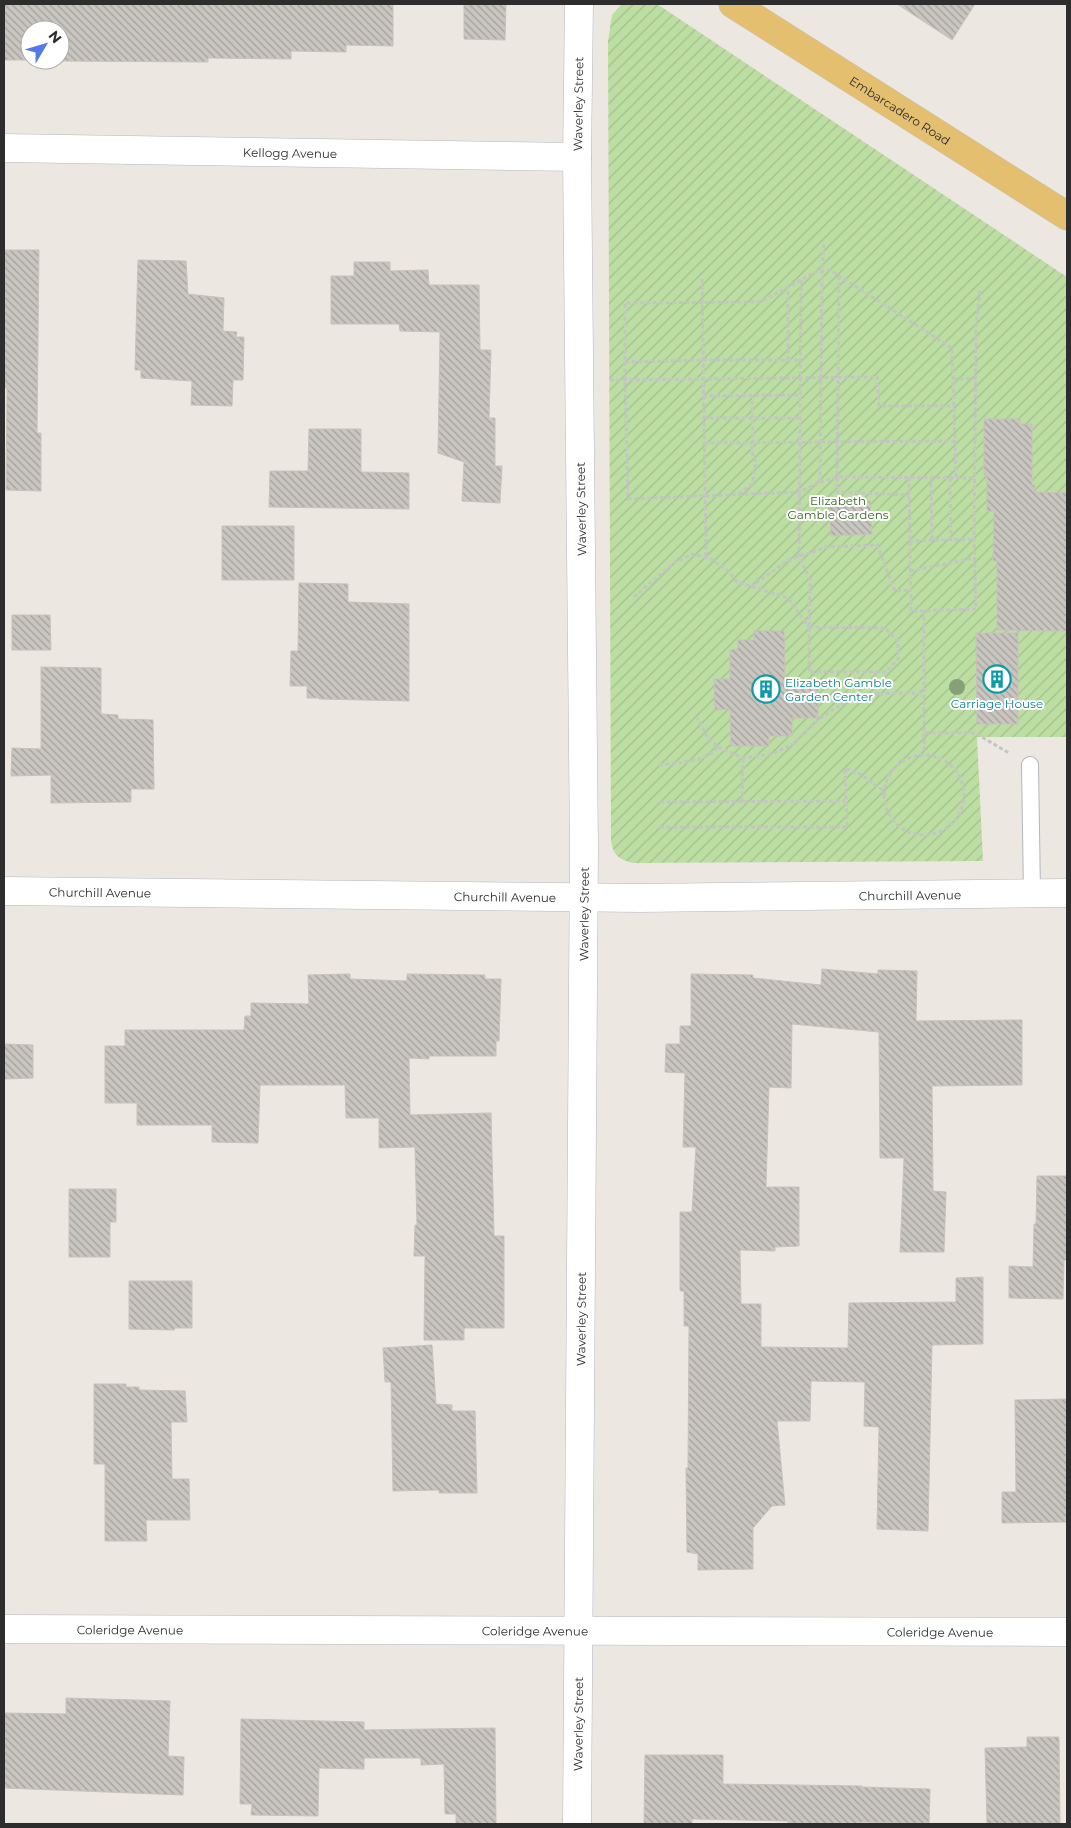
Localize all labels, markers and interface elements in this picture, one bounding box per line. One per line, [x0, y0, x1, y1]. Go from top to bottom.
north arrow [20, 20, 70, 70]
text: N [45, 27, 66, 47]
street label: Waverley Street [570, 57, 586, 151]
street label: Embarcadero Road [847, 73, 953, 148]
street label: Kellogg Avenue [243, 144, 337, 161]
street label: Waverley Street [573, 462, 589, 556]
park label: Elizabeth Gamble Gardens [787, 493, 889, 522]
building icon: Carriage House [982, 664, 1012, 694]
building icon: Elizabeth Gamble Garden Center [751, 674, 781, 704]
place label: Elizabeth Gamble Garden Center [785, 675, 892, 704]
place label: Carriage House [951, 696, 1043, 711]
street label: Waverley Street [576, 867, 591, 961]
street label: Churchill Avenue [49, 884, 151, 900]
street label: Churchill Avenue [859, 887, 961, 903]
street label: Churchill Avenue [454, 888, 556, 905]
street label: Waverley Street [573, 1272, 588, 1366]
street label: Coleridge Avenue [77, 1622, 183, 1637]
street label: Coleridge Avenue [482, 1623, 588, 1638]
street label: Coleridge Avenue [887, 1624, 993, 1639]
street label: Waverley Street [570, 1677, 586, 1771]

